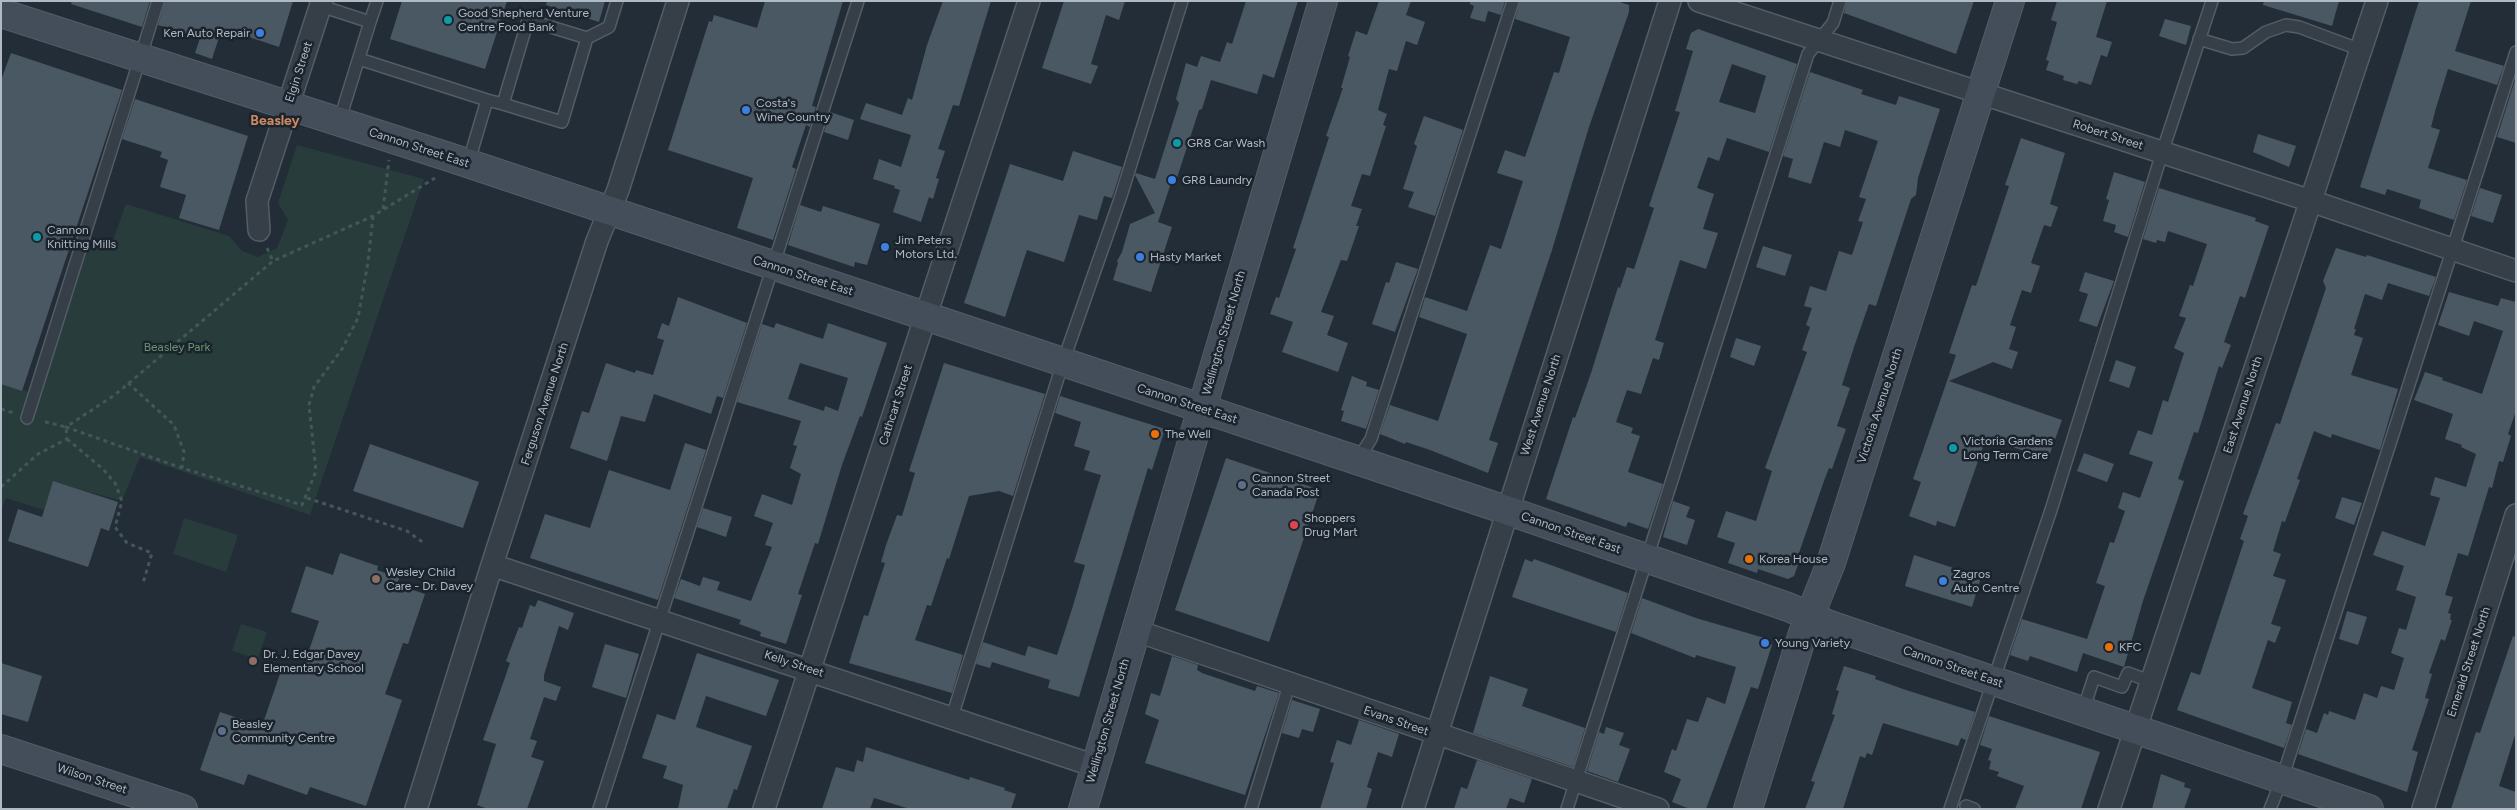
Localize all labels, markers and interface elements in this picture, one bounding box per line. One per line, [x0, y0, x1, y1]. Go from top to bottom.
place label: Good Shepherd Venture Centre Food Bank [458, 6, 589, 34]
marker: Good Shepherd Venture Centre Food Bank [442, 14, 454, 26]
place label: Ken Auto Repair [163, 26, 250, 40]
marker: Ken Auto Repair [254, 27, 266, 39]
street label: Elgin Street [282, 40, 316, 104]
place label: Costa's Wine Country [756, 96, 830, 124]
marker: Costa's Wine Country [740, 104, 752, 116]
district label: Beasley [250, 113, 300, 129]
street label: Robert Street [2071, 117, 2145, 153]
street label: Cannon Street East [367, 125, 471, 171]
place label: GR8 Car Wash [1187, 136, 1265, 150]
marker: GR8 Car Wash [1171, 137, 1183, 149]
place label: GR8 Laundry [1182, 173, 1252, 187]
marker: GR8 Laundry [1166, 174, 1178, 186]
place label: Cannon Knitting Mills [47, 223, 116, 251]
marker: Cannon Knitting Mills [31, 231, 43, 243]
place label: Jim Peters Motors Ltd. [895, 233, 956, 261]
marker: Jim Peters Motors Ltd. [879, 241, 891, 253]
place label: Hasty Market [1150, 250, 1222, 264]
marker: Hasty Market [1134, 251, 1146, 263]
street label: Cannon Street East [751, 253, 855, 299]
street label: Wellington Street North [1199, 269, 1249, 397]
park label: Beasley Park [144, 340, 210, 354]
street label: Ferguson Avenue North [518, 341, 572, 467]
street label: Victoria Avenue North [1855, 347, 1905, 465]
street label: West Avenue North [1518, 352, 1564, 458]
street label: East Avenue North [2220, 355, 2266, 455]
street label: Cathcart Street [876, 363, 916, 447]
street label: Cannon Street East [1135, 381, 1239, 427]
place label: The Well [1165, 427, 1211, 441]
marker: The Well [1149, 428, 1161, 440]
place label: Victoria Gardens Long Term Care [1963, 434, 2053, 462]
marker: Victoria Gardens Long Term Care [1947, 442, 1959, 454]
place label: Cannon Street Canada Post [1252, 471, 1330, 499]
marker: Cannon Street Canada Post [1236, 479, 1248, 491]
street label: Cannon Street East [1519, 509, 1623, 557]
place label: Shoppers Drug Mart [1304, 511, 1358, 539]
marker: Shoppers Drug Mart [1288, 519, 1300, 531]
place label: Korea House [1759, 552, 1828, 566]
marker: Korea House [1743, 553, 1755, 565]
place label: Wesley Child Care - Dr. Davey [386, 565, 473, 593]
place label: Zagros Auto Centre [1953, 567, 2019, 595]
marker: Wesley Child Care - Dr. Davey [370, 573, 382, 585]
marker: Zagros Auto Centre [1937, 575, 1949, 587]
street label: Emerald Street North [2444, 605, 2494, 719]
place label: Young Variety [1775, 636, 1850, 650]
marker: Young Variety [1759, 637, 1771, 649]
place label: KFC [2119, 640, 2141, 654]
marker: KFC [2103, 641, 2115, 653]
street label: Cannon Street East [1901, 643, 2005, 691]
place label: Dr. J. Edgar Davey Elementary School [263, 647, 364, 675]
street label: Kelly Street [762, 648, 826, 680]
marker: Dr. J. Edgar Davey Elementary School [247, 655, 259, 667]
street label: Wellington Street North [1083, 657, 1133, 785]
street label: Evans Street [1361, 703, 1431, 739]
place label: Beasley Community Centre [232, 717, 335, 745]
marker: Beasley Community Centre [216, 725, 228, 737]
street label: Wilson Street [55, 761, 129, 797]

